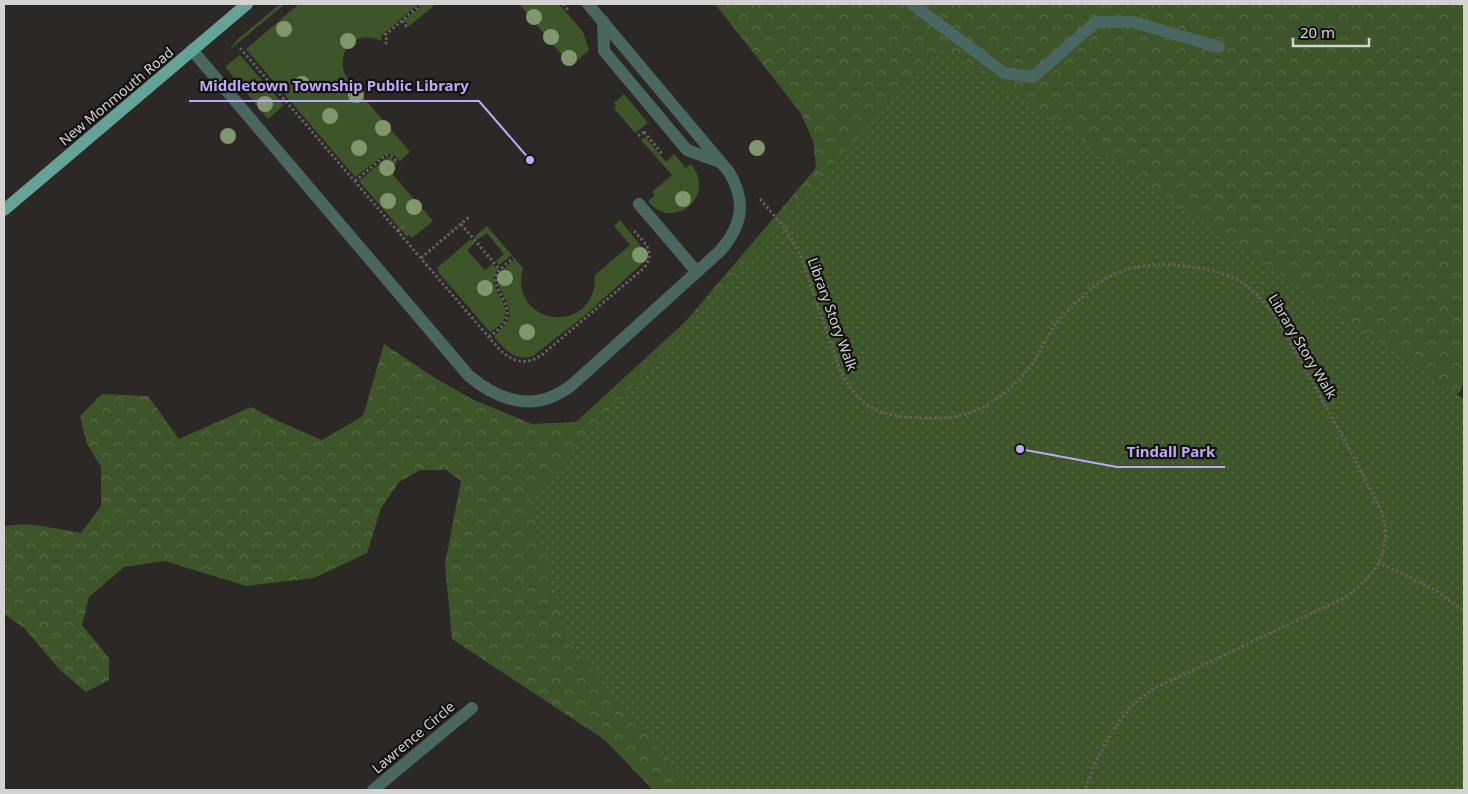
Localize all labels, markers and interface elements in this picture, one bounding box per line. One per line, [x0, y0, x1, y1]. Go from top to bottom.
scale bar [1293, 15, 1369, 47]
text: 20 m [1300, 22, 1335, 42]
street label: New Monmouth Road [55, 42, 177, 150]
callout: Middletown Township Public Library [189, 71, 479, 101]
text: Middletown Township Public Library [199, 75, 469, 95]
street label: Library Story Walk [804, 255, 862, 374]
street label: Library Story Walk [1264, 290, 1342, 402]
callout: Tindall Park [1117, 437, 1225, 467]
text: Tindall Park [1127, 441, 1216, 461]
street label: Lawrence Circle [368, 697, 459, 777]

